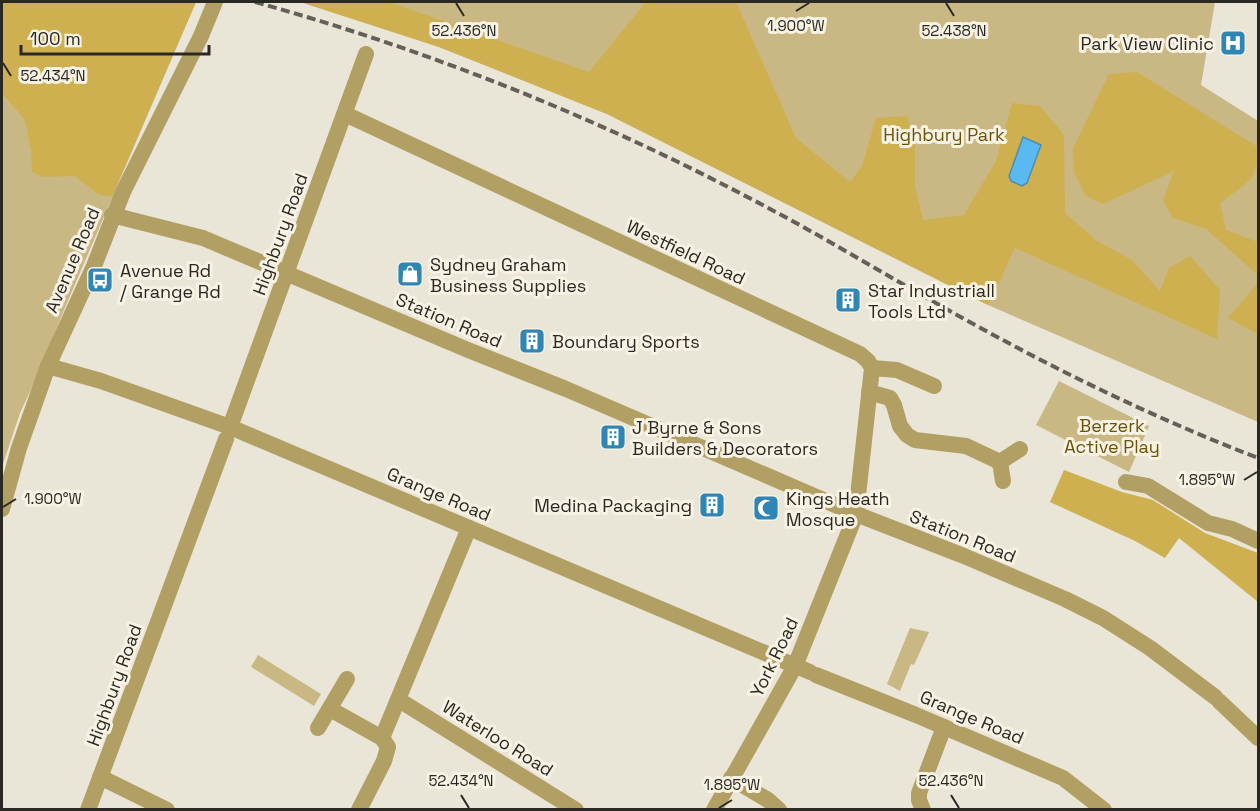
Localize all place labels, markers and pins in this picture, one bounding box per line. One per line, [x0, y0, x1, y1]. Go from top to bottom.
hospital icon: Park View Clinic [1218, 28, 1248, 58]
place label: Park View Clinic [1081, 32, 1214, 55]
place label: Sydney Graham Business Supplies [430, 253, 586, 297]
place label: Avenue Rd / Grange Rd [120, 259, 221, 303]
shop icon: Sydney Graham Business Supplies [395, 259, 425, 289]
bus stop icon: Avenue Rd / Grange Rd [85, 265, 115, 295]
place label: Star Industriall Tools Ltd [868, 279, 995, 323]
building icon: Star Industriall Tools Ltd [833, 285, 863, 315]
building icon: Boundary Sports [517, 326, 547, 356]
place label: Boundary Sports [552, 330, 700, 353]
place label: J Byrne & Sons Builders & Decorators [632, 416, 818, 460]
building icon: J Byrne & Sons Builders & Decorators [598, 422, 628, 452]
place label: Kings Heath Mosque [786, 487, 890, 531]
building icon: Medina Packaging [697, 490, 727, 520]
mosque icon: Kings Heath Mosque [751, 493, 781, 523]
place label: Medina Packaging [534, 494, 692, 517]

